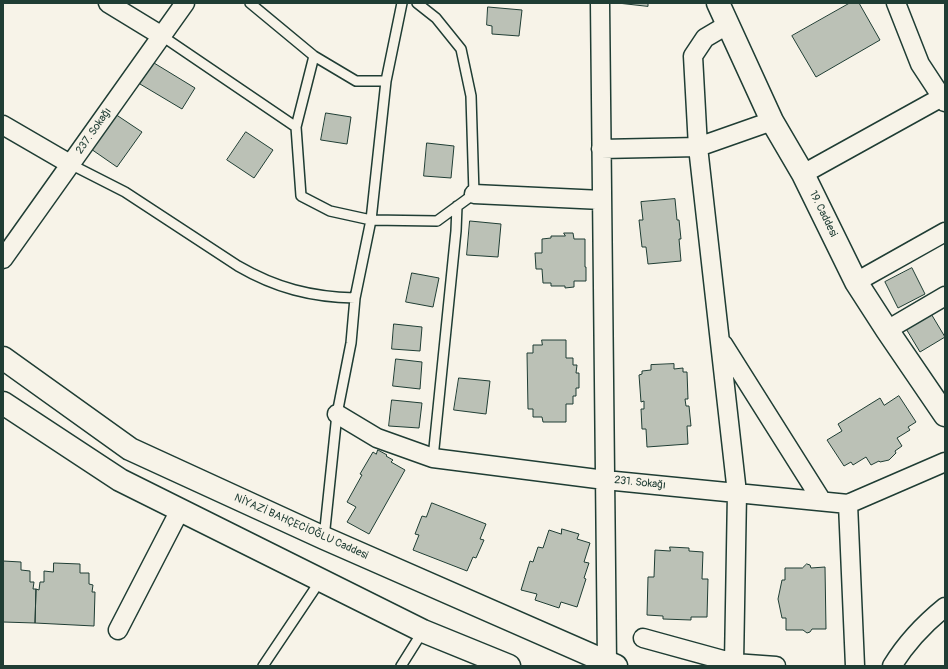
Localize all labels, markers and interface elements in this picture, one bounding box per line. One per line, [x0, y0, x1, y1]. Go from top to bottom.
street label: 237. Sokağı [73, 105, 115, 157]
street label: 19. Caddesi [806, 189, 840, 239]
street label: 231. Sokağı [614, 474, 666, 492]
street label: NİYAZİ BAHÇECİOĞLU Caddesi [232, 491, 370, 563]

